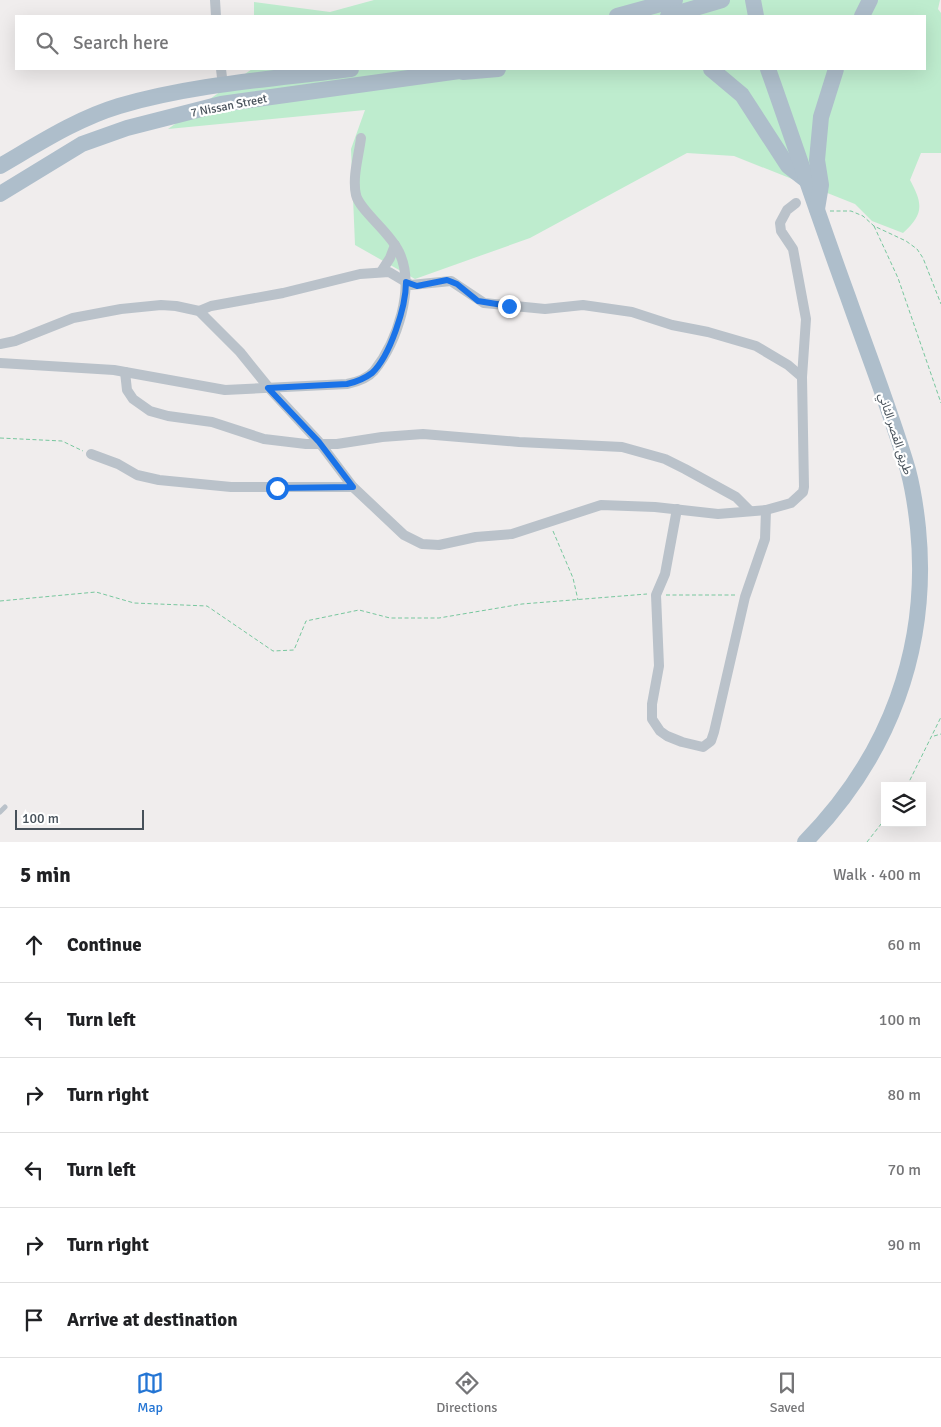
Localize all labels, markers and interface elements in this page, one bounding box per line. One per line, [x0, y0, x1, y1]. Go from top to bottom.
search box [15, 15, 926, 70]
icon: search [33, 29, 61, 57]
text: Search here [73, 31, 169, 55]
street label: 7 Nissan Street [190, 91, 268, 121]
route end [498, 295, 521, 318]
street label: طريق القصر الثاني [873, 391, 915, 477]
route start [266, 477, 289, 500]
map controls [881, 782, 926, 827]
button: layers [881, 782, 926, 827]
scale bar [15, 807, 144, 830]
text: 100 m [22, 810, 59, 827]
text: 5 min [20, 862, 71, 888]
text: Walk · 400 m [833, 865, 921, 885]
icon: ahead [20, 931, 48, 959]
text: Continue [67, 933, 142, 957]
text: 60 m [887, 935, 921, 955]
icon: left [20, 1006, 48, 1034]
text: Turn left [67, 1008, 136, 1032]
text: 100 m [879, 1010, 921, 1030]
icon: right [20, 1081, 48, 1109]
text: Turn right [67, 1083, 149, 1107]
text: 80 m [887, 1085, 921, 1105]
icon: left [20, 1156, 48, 1184]
text: Turn left [67, 1158, 136, 1182]
text: 70 m [887, 1160, 921, 1180]
icon: right [20, 1231, 48, 1259]
text: Turn right [67, 1233, 149, 1257]
text: 90 m [887, 1235, 921, 1255]
icon: arrive [20, 1306, 48, 1334]
text: Arrive at destination [67, 1308, 238, 1332]
tab: Map [136, 1369, 164, 1416]
tab: Directions [436, 1369, 497, 1416]
tab: Saved [770, 1369, 805, 1416]

